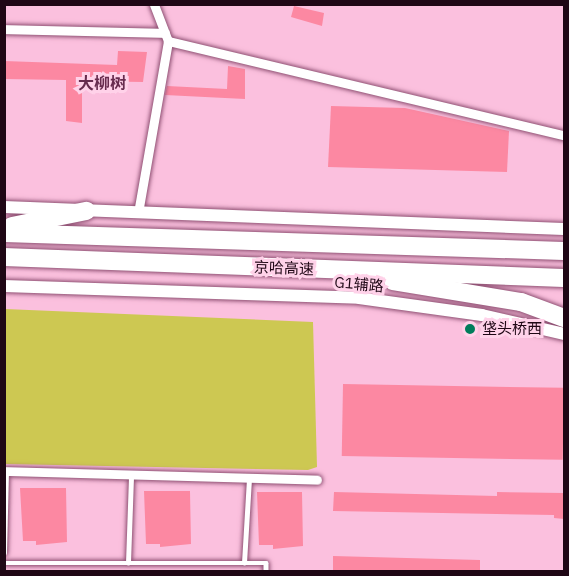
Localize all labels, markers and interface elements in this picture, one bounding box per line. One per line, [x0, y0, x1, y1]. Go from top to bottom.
district label: 大柳树 [78, 73, 126, 93]
street label: 京哈高速 [254, 258, 314, 278]
street label: G1辅路 [334, 273, 384, 295]
place label: 垡头桥西 [482, 320, 542, 338]
marker: 垡头桥西 [463, 322, 477, 336]

